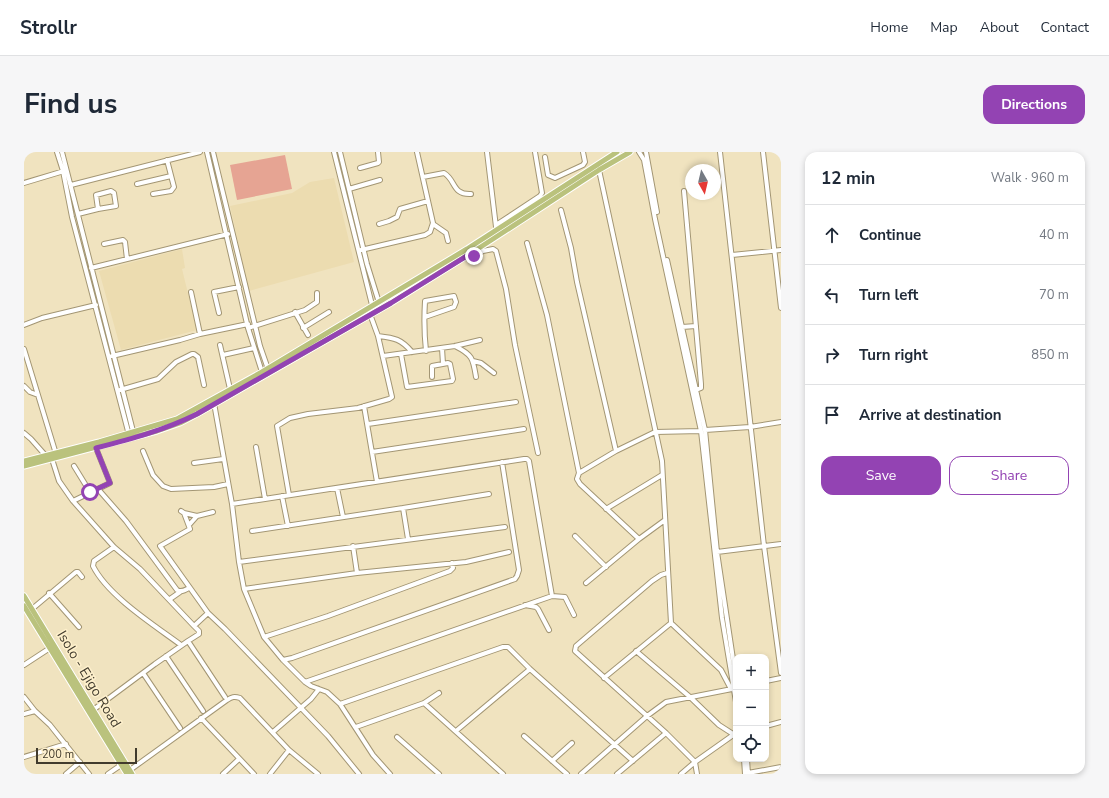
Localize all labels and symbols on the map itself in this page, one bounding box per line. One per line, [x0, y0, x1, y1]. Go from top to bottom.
north arrow [685, 164, 721, 200]
route end [465, 247, 483, 265]
route start [81, 483, 99, 501]
street label: Isolo - Ejigo Road [53, 627, 125, 731]
scale bar [36, 746, 137, 765]

